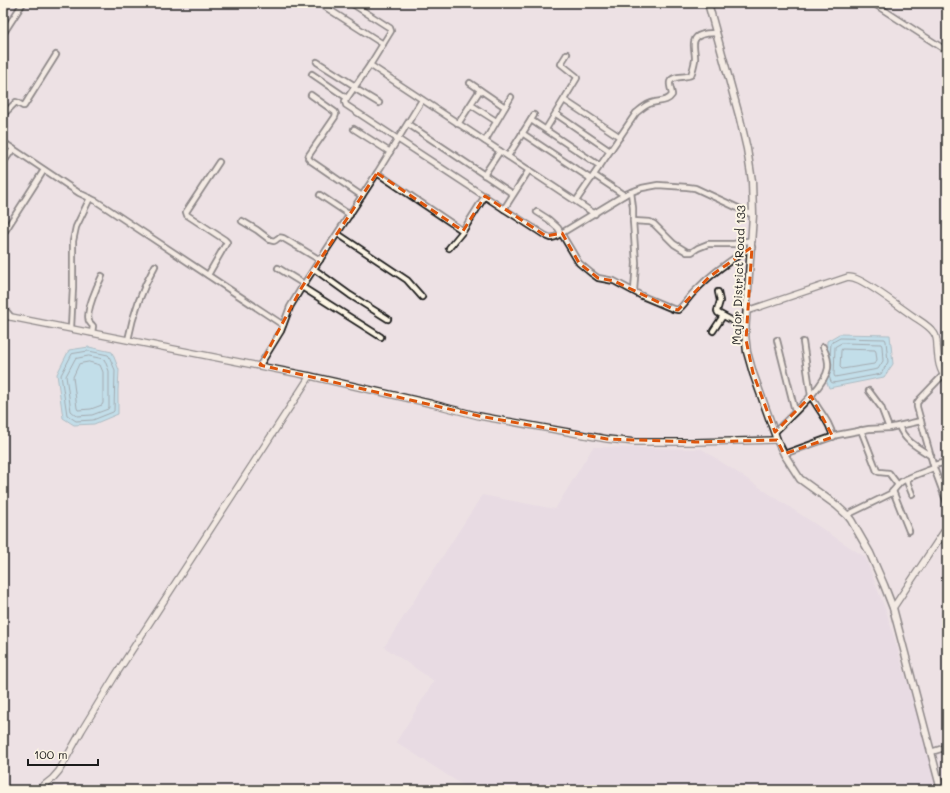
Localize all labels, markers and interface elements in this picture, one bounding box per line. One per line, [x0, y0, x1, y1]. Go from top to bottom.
street label: Major District Road 133 [728, 205, 748, 345]
scale bar [28, 741, 98, 767]
text: 100 m [34, 746, 68, 762]

